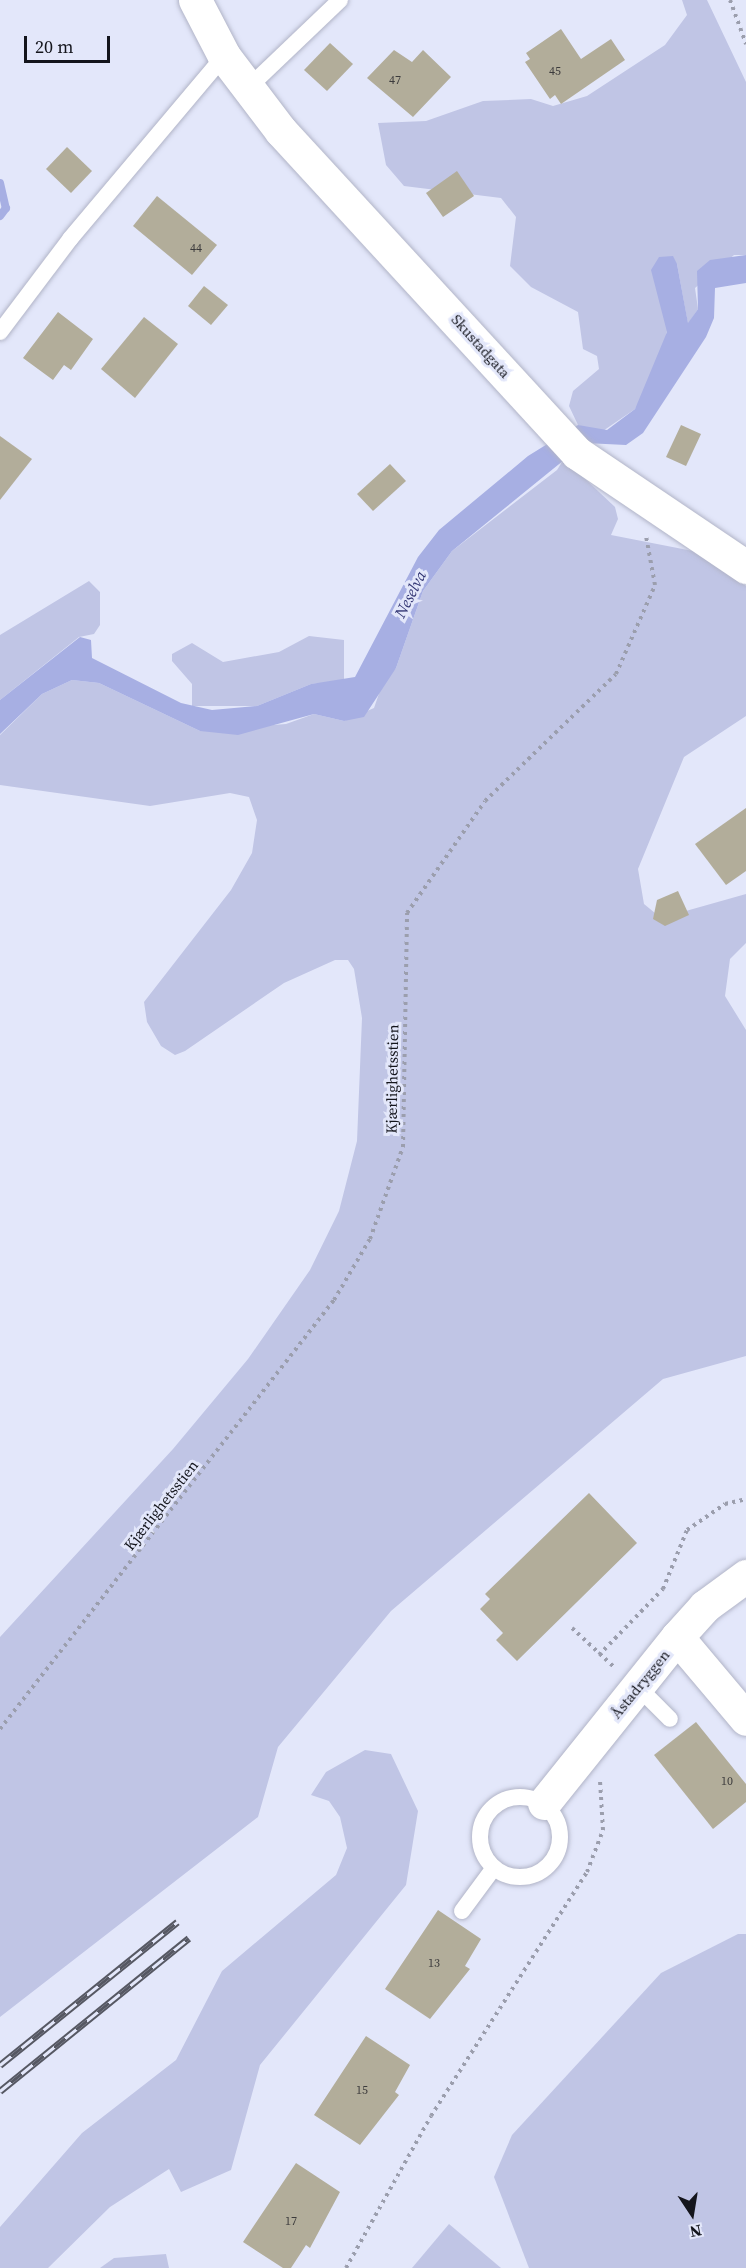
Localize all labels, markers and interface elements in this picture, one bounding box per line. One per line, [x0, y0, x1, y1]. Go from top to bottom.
scale bar [27, 24, 112, 62]
text: 20 m [35, 34, 73, 59]
house number: 45 [549, 65, 561, 79]
house number: 47 [389, 74, 401, 88]
house number: 44 [190, 242, 202, 256]
street label: Skustadgata [448, 310, 514, 382]
water label: Neselva [390, 567, 430, 621]
street label: Kjærlighetsstien [382, 1024, 402, 1134]
street label: Kjærlighetsstien [120, 1456, 202, 1554]
street label: Åstadryggen [607, 1646, 673, 1722]
house number: 10 [721, 1775, 733, 1789]
house number: 13 [428, 1957, 440, 1971]
house number: 15 [356, 2084, 368, 2098]
north arrow [662, 2184, 722, 2244]
house number: 17 [285, 2215, 297, 2229]
text: N [688, 2220, 704, 2244]

